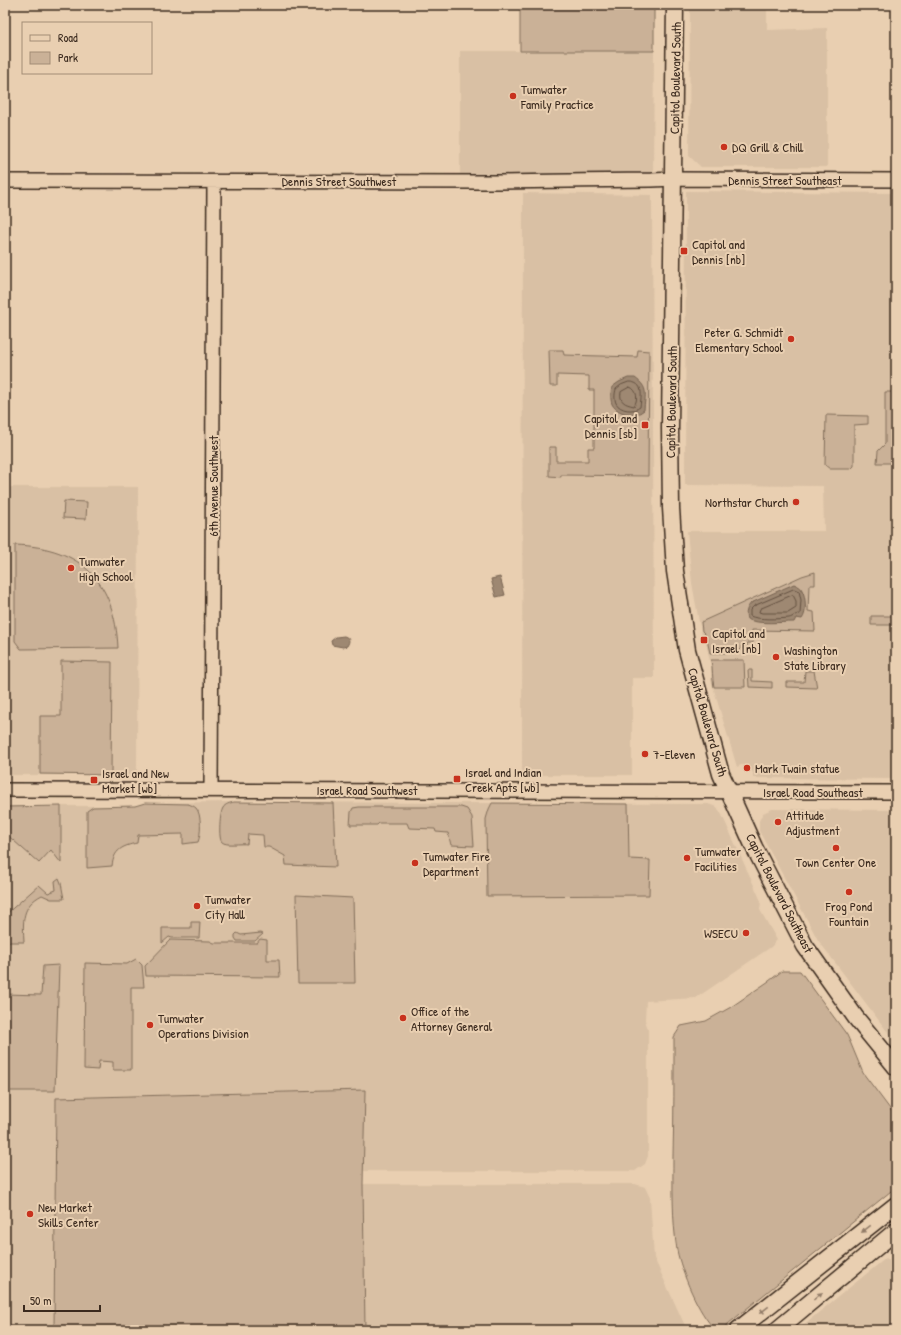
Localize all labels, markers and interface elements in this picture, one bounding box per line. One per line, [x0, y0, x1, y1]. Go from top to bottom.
street label: Capitol Boulevard South [665, 21, 685, 134]
legend [22, 22, 152, 74]
text: Road [58, 29, 78, 46]
text: Park [58, 49, 78, 66]
place label: Tumwater Family Practice [520, 80, 594, 113]
marker: Tumwater Family Practice [508, 91, 518, 101]
place label: DQ Grill & Chill [732, 138, 804, 156]
marker: DQ Grill & Chill [719, 142, 729, 152]
street label: Dennis Street Southeast [728, 171, 842, 189]
street label: Dennis Street Southwest [282, 172, 397, 190]
place label: Capitol and Dennis [nb] [692, 235, 745, 268]
marker: Capitol and Dennis [nb] [679, 246, 689, 256]
place label: Peter G. Schmidt Elementary School [695, 323, 784, 356]
marker: Peter G. Schmidt Elementary School [786, 334, 796, 344]
street label: Capitol Boulevard South [661, 345, 681, 458]
place label: Capitol and Dennis [sb] [584, 409, 637, 442]
marker: Capitol and Dennis [sb] [640, 420, 650, 430]
street label: 6th Avenue Southwest [204, 435, 222, 537]
place label: Northstar Church [705, 493, 789, 511]
marker: Northstar Church [791, 497, 801, 507]
place label: Tumwater High School [79, 552, 133, 585]
marker: Tumwater High School [66, 563, 76, 573]
place label: Capitol and Israel [nb] [712, 624, 765, 657]
marker: Capitol and Israel [nb] [699, 635, 709, 645]
place label: Washington State Library [784, 641, 846, 674]
marker: Washington State Library [771, 652, 781, 662]
street label: Capitol Boulevard South [684, 666, 732, 779]
place label: 7-Eleven [653, 745, 695, 763]
marker: 7-Eleven [640, 749, 650, 759]
place label: Mark Twain statue [755, 759, 840, 777]
place label: Israel and Indian Creek Apts [wb] [465, 763, 542, 796]
marker: Mark Twain statue [742, 763, 752, 773]
place label: Israel and New Market [wb] [102, 764, 169, 797]
marker: Israel and Indian Creek Apts [wb] [452, 774, 462, 784]
marker: Israel and New Market [wb] [89, 775, 99, 785]
street label: Israel Road Southwest [316, 781, 418, 799]
street label: Israel Road Southeast [763, 783, 864, 801]
place label: Attitude Adjustment [786, 806, 840, 839]
marker: Attitude Adjustment [773, 817, 783, 827]
street label: Capitol Boulevard Southeast [742, 830, 818, 956]
place label: Tumwater Facilities [694, 842, 741, 875]
marker: Town Center One [831, 843, 841, 853]
place label: Tumwater Fire Department [423, 847, 490, 880]
marker: Tumwater Facilities [682, 853, 692, 863]
place label: Town Center One [796, 853, 876, 871]
marker: Tumwater Fire Department [410, 858, 420, 868]
marker: Frog Pond Fountain [844, 887, 854, 897]
place label: Tumwater City Hall [205, 890, 251, 923]
place label: Frog Pond Fountain [825, 897, 872, 930]
marker: Tumwater City Hall [192, 901, 202, 911]
place label: WSECU [704, 924, 738, 942]
marker: WSECU [741, 928, 751, 938]
place label: Office of the Attorney General [411, 1002, 493, 1035]
place label: Tumwater Operations Division [158, 1009, 249, 1042]
marker: Office of the Attorney General [398, 1013, 408, 1023]
marker: Tumwater Operations Division [145, 1020, 155, 1030]
place label: New Market Skills Center [38, 1198, 99, 1231]
marker: New Market Skills Center [25, 1209, 35, 1219]
one-way arrow [860, 1225, 871, 1233]
scale bar [24, 1287, 100, 1313]
text: 50 m [30, 1292, 51, 1309]
one-way arrow [813, 1292, 823, 1301]
one-way arrow [758, 1305, 769, 1314]

